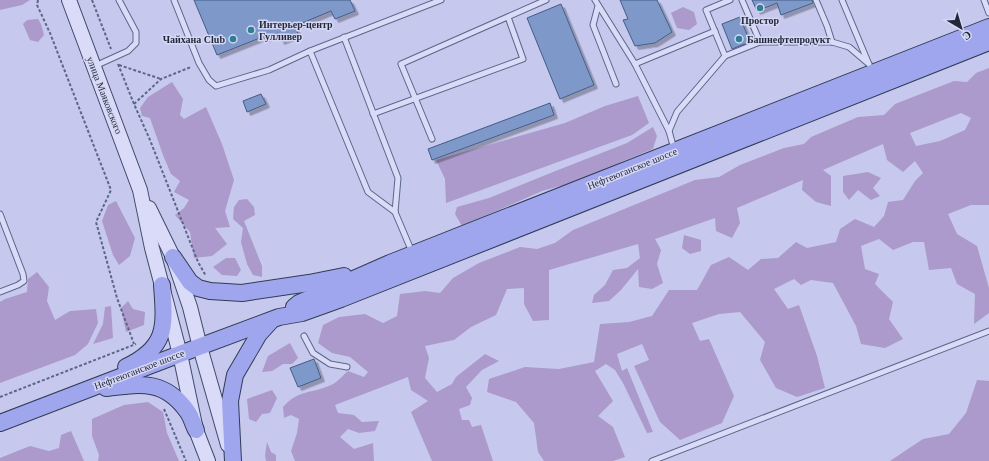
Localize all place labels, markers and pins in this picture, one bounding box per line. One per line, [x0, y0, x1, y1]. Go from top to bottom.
marker: Простор [755, 3, 765, 13]
place label: Простор [741, 15, 779, 26]
place label: Интерьер-центр Гулливер [259, 19, 333, 42]
marker: Интерьер-центр Гулливер [246, 25, 256, 35]
place label: Чайхана Club [163, 34, 225, 45]
marker: Чайхана Club [228, 34, 238, 44]
marker: Башнефтепродукт [734, 34, 744, 44]
place label: Башнефтепродукт [747, 34, 831, 45]

